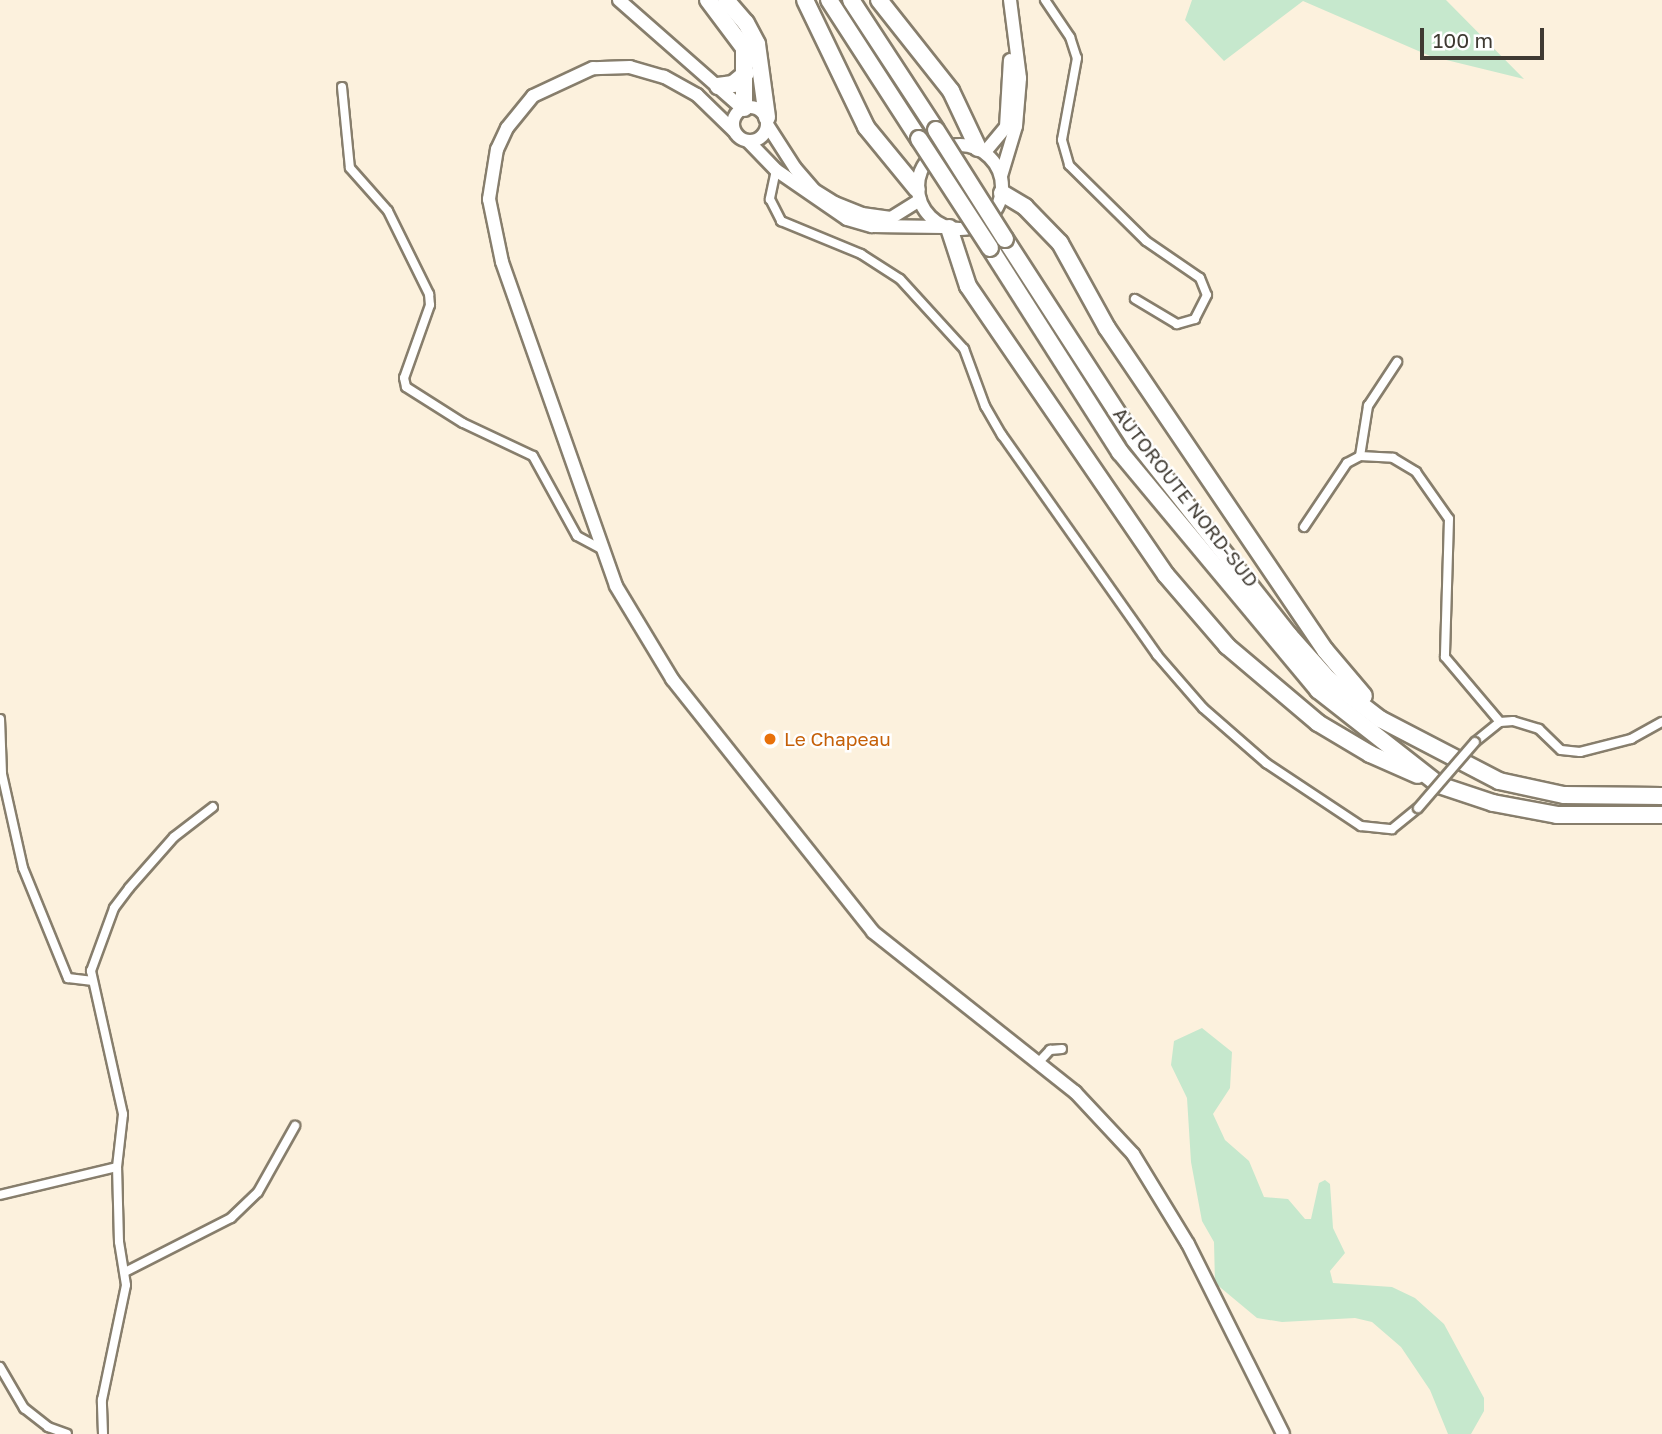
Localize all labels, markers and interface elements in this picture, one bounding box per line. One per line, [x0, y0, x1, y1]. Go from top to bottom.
scale bar [1424, 14, 1548, 58]
text: 100 m [1433, 27, 1493, 53]
street label: AUTOROUTE NORD-SUD [1109, 403, 1263, 591]
place label: Le Chapeau [784, 728, 891, 750]
marker: Le Chapeau [762, 731, 778, 747]

